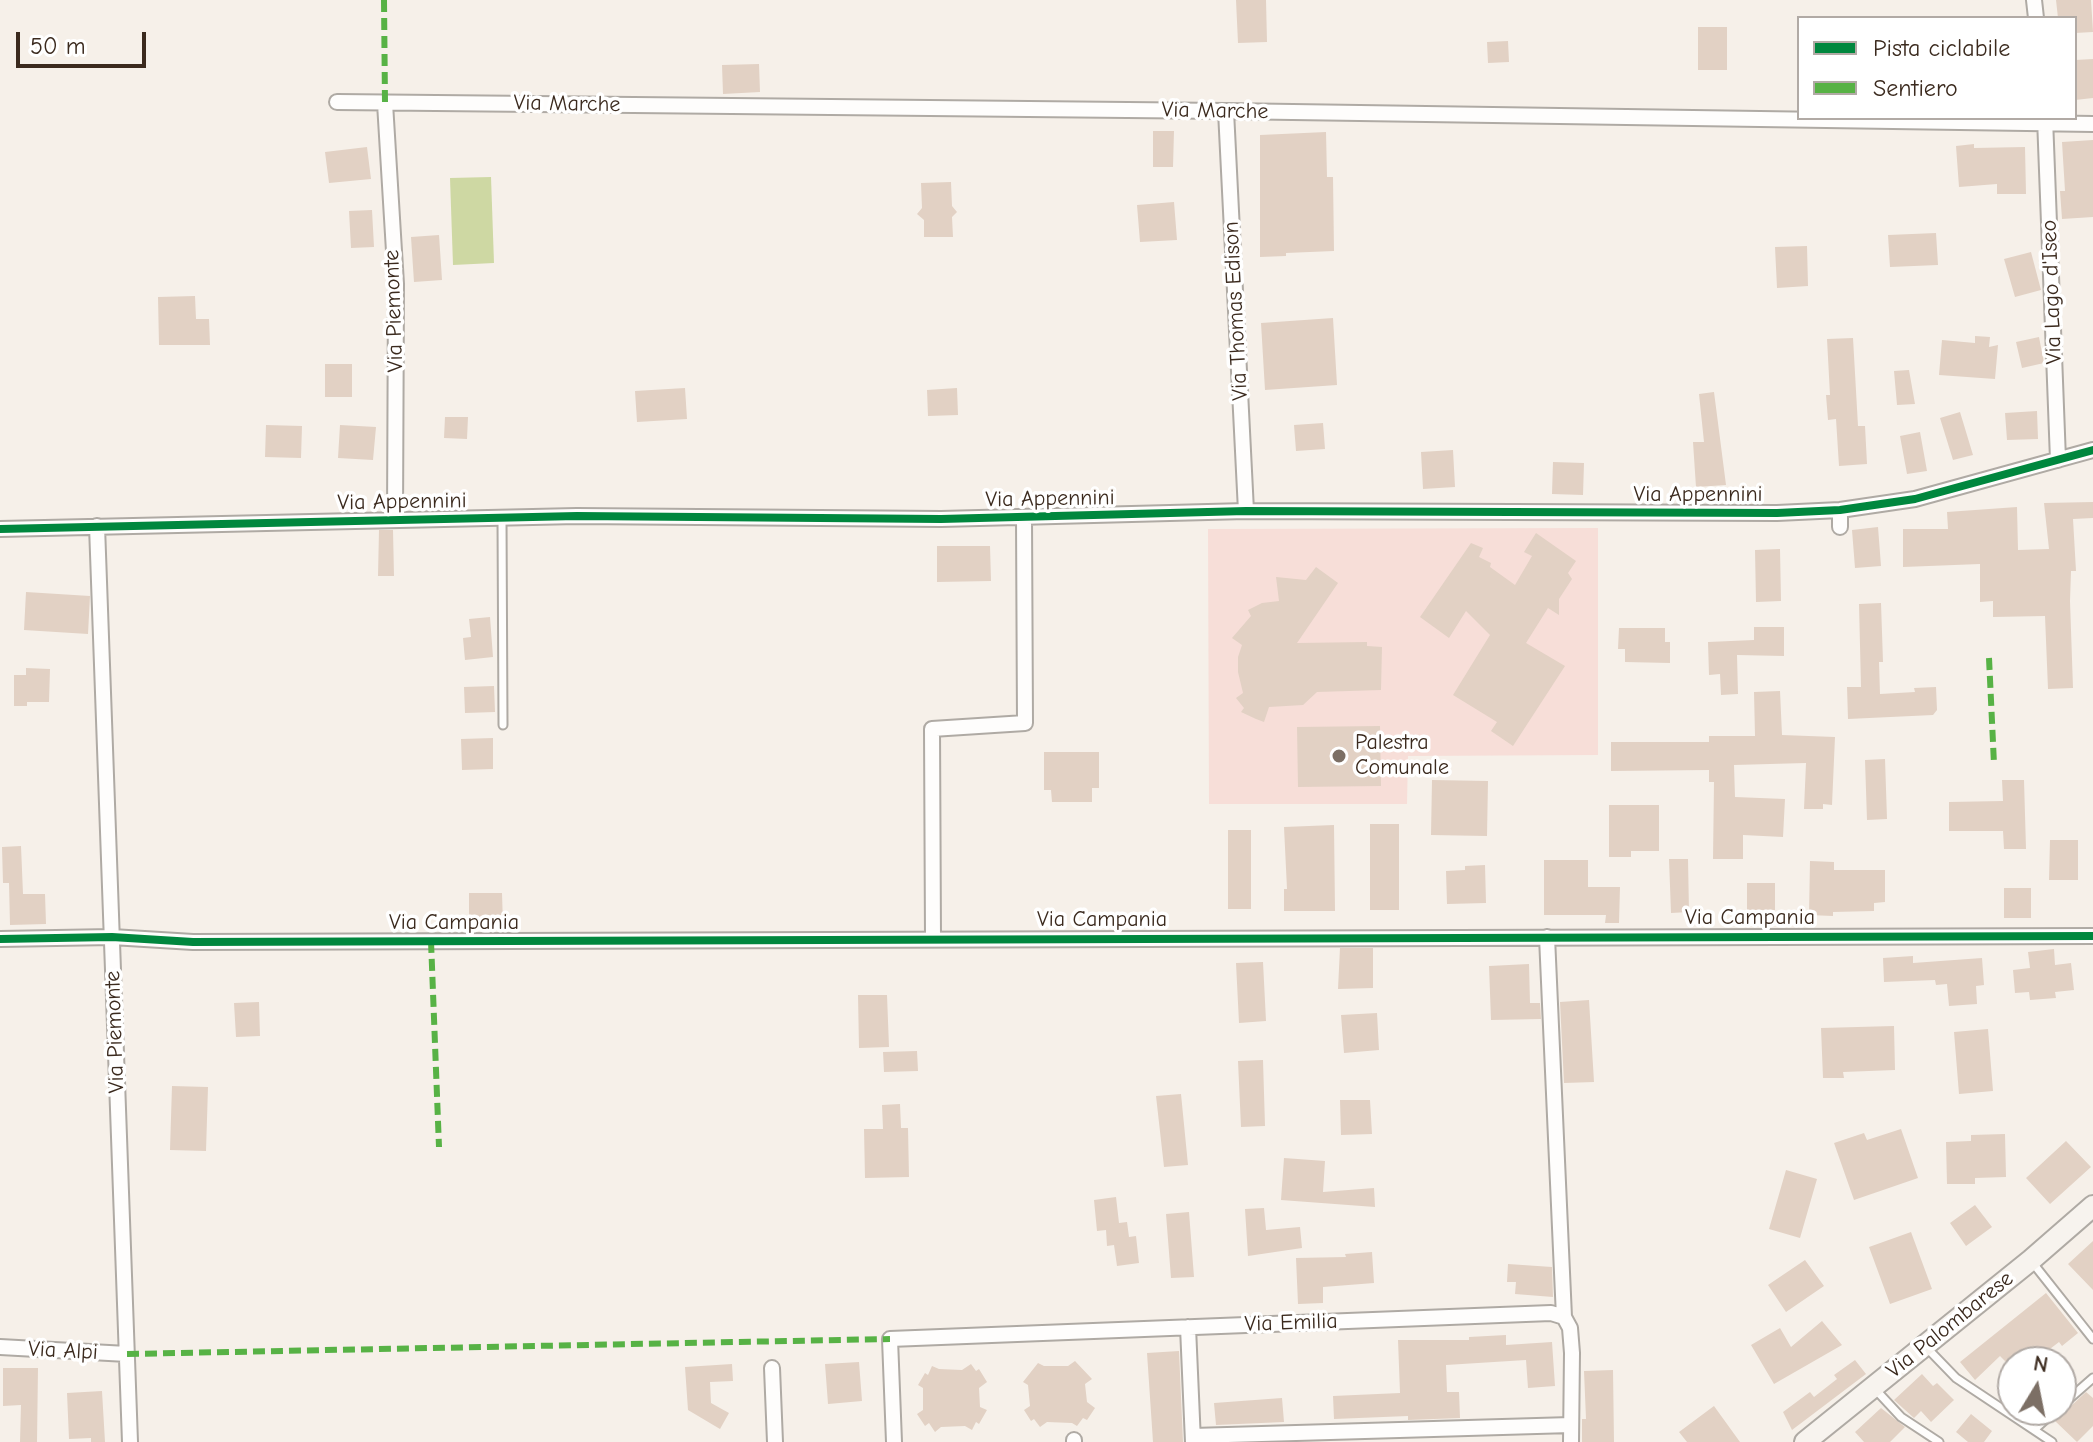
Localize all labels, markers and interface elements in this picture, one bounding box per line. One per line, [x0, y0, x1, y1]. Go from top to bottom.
scale bar [20, 16, 150, 66]
legend [1797, 16, 2077, 120]
text: 50 m [30, 32, 86, 60]
text: Pista ciclabile [1873, 34, 2010, 62]
text: Sentiero [1873, 74, 1958, 102]
street label: Via Marche [513, 90, 621, 118]
street label: Via Marche [1161, 97, 1269, 125]
street label: Via Lago d'Iseo [2036, 219, 2068, 365]
street label: Via Thomas Edison [1218, 221, 1254, 401]
street label: Via Piemonte [379, 249, 409, 373]
street label: Via Appennini [1633, 482, 1763, 508]
street label: Via Appennini [985, 485, 1115, 513]
street label: Via Appennini [337, 488, 467, 516]
place label: Palestra Comunale [1355, 730, 1449, 782]
marker: Palestra Comunale [1330, 747, 1348, 765]
street label: Via Campania [1685, 905, 1815, 931]
street label: Via Campania [1037, 907, 1167, 933]
street label: Via Campania [389, 910, 519, 936]
street label: Via Piemonte [100, 970, 130, 1094]
street label: Via Palombarese [1881, 1266, 2019, 1384]
street label: Via Emilia [1244, 1308, 1338, 1338]
street label: Via Alpi [27, 1336, 99, 1366]
north arrow [1997, 1346, 2077, 1426]
text: N [2031, 1350, 2050, 1378]

